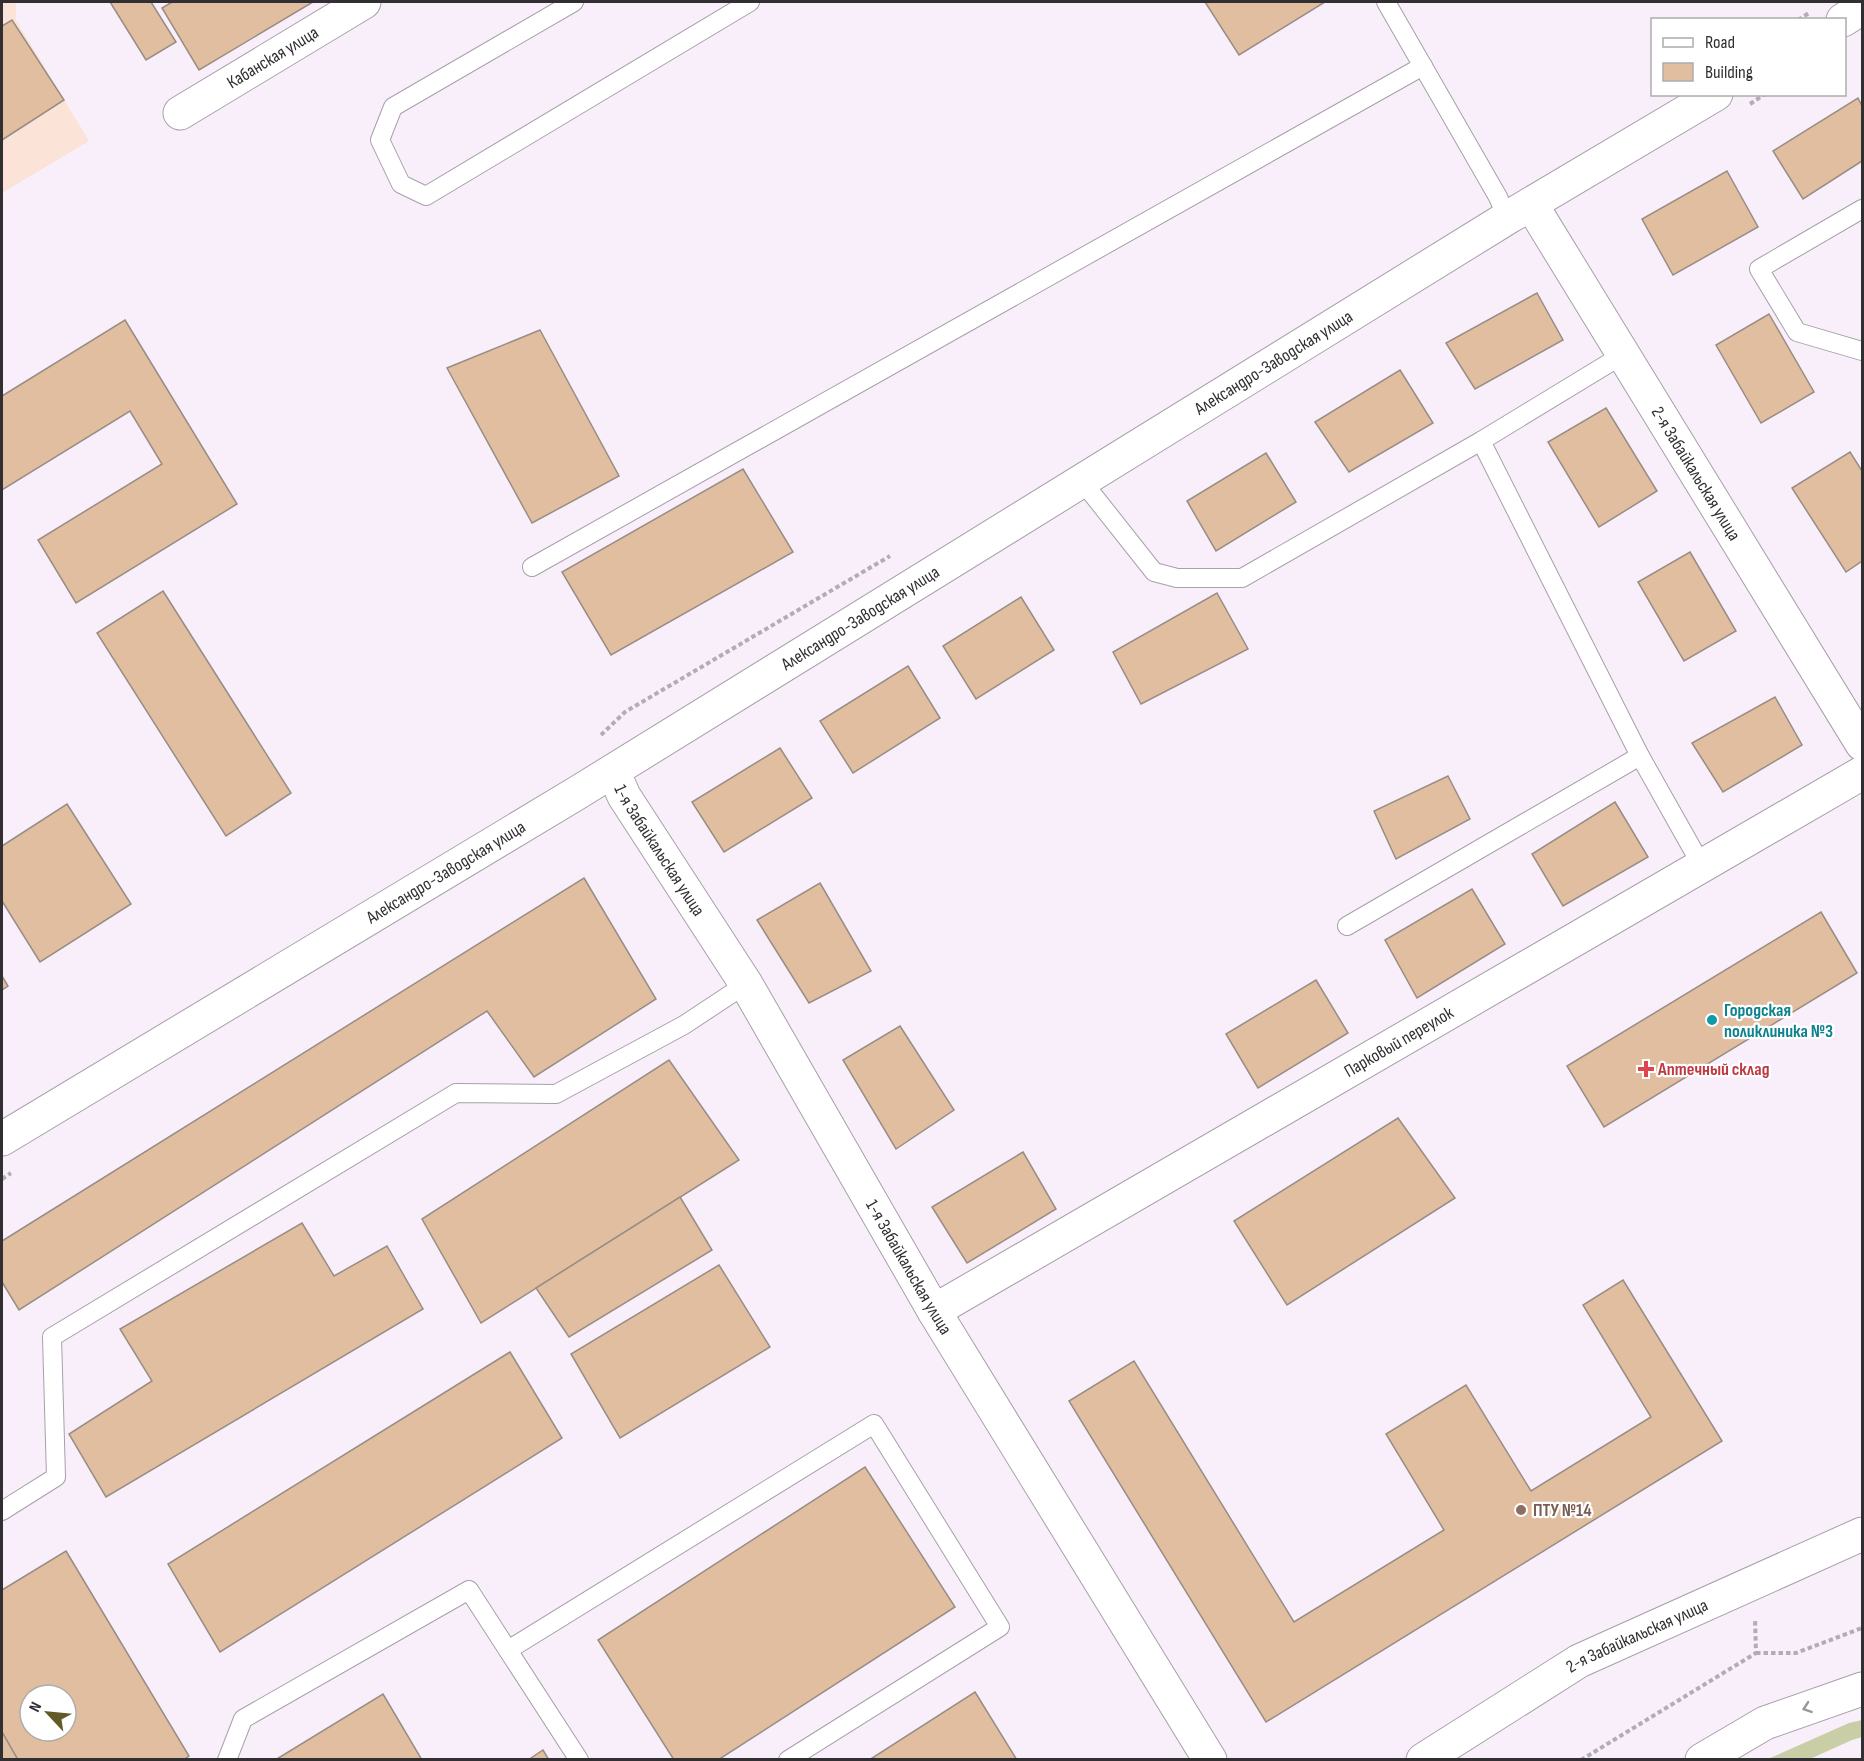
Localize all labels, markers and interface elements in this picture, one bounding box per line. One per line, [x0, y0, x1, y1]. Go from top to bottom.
legend [1651, 18, 1846, 96]
street label: Кабанская улица [223, 22, 322, 93]
text: Road [1705, 32, 1735, 53]
text: Building [1705, 62, 1753, 83]
street label: Александро-Заводская улица [1190, 306, 1356, 420]
street label: 2-я Забайкальская улица [1647, 403, 1745, 544]
street label: Александро-Заводская улица [776, 561, 943, 675]
street label: 1-я Забайкальская улица [610, 781, 710, 920]
street label: Александро-Заводская улица [362, 816, 529, 928]
place label: Городская поликлиника №3 [1724, 1000, 1833, 1042]
street label: Парковый переулок [1340, 1002, 1457, 1082]
marker: Городская поликлиника №3 [1705, 1013, 1719, 1027]
place label: Аптечный склад [1657, 1059, 1770, 1080]
marker: Аптечный склад [1639, 1062, 1653, 1076]
street label: 1-я Забайкальская улица [862, 1196, 956, 1338]
place label: ПТУ №14 [1533, 1500, 1592, 1521]
marker: ПТУ №14 [1514, 1503, 1528, 1517]
street label: 2-я Забайкальская улица [1562, 1594, 1711, 1677]
north arrow [18, 1683, 78, 1743]
text: N [25, 1699, 46, 1715]
one-way arrow [1802, 1701, 1813, 1714]

